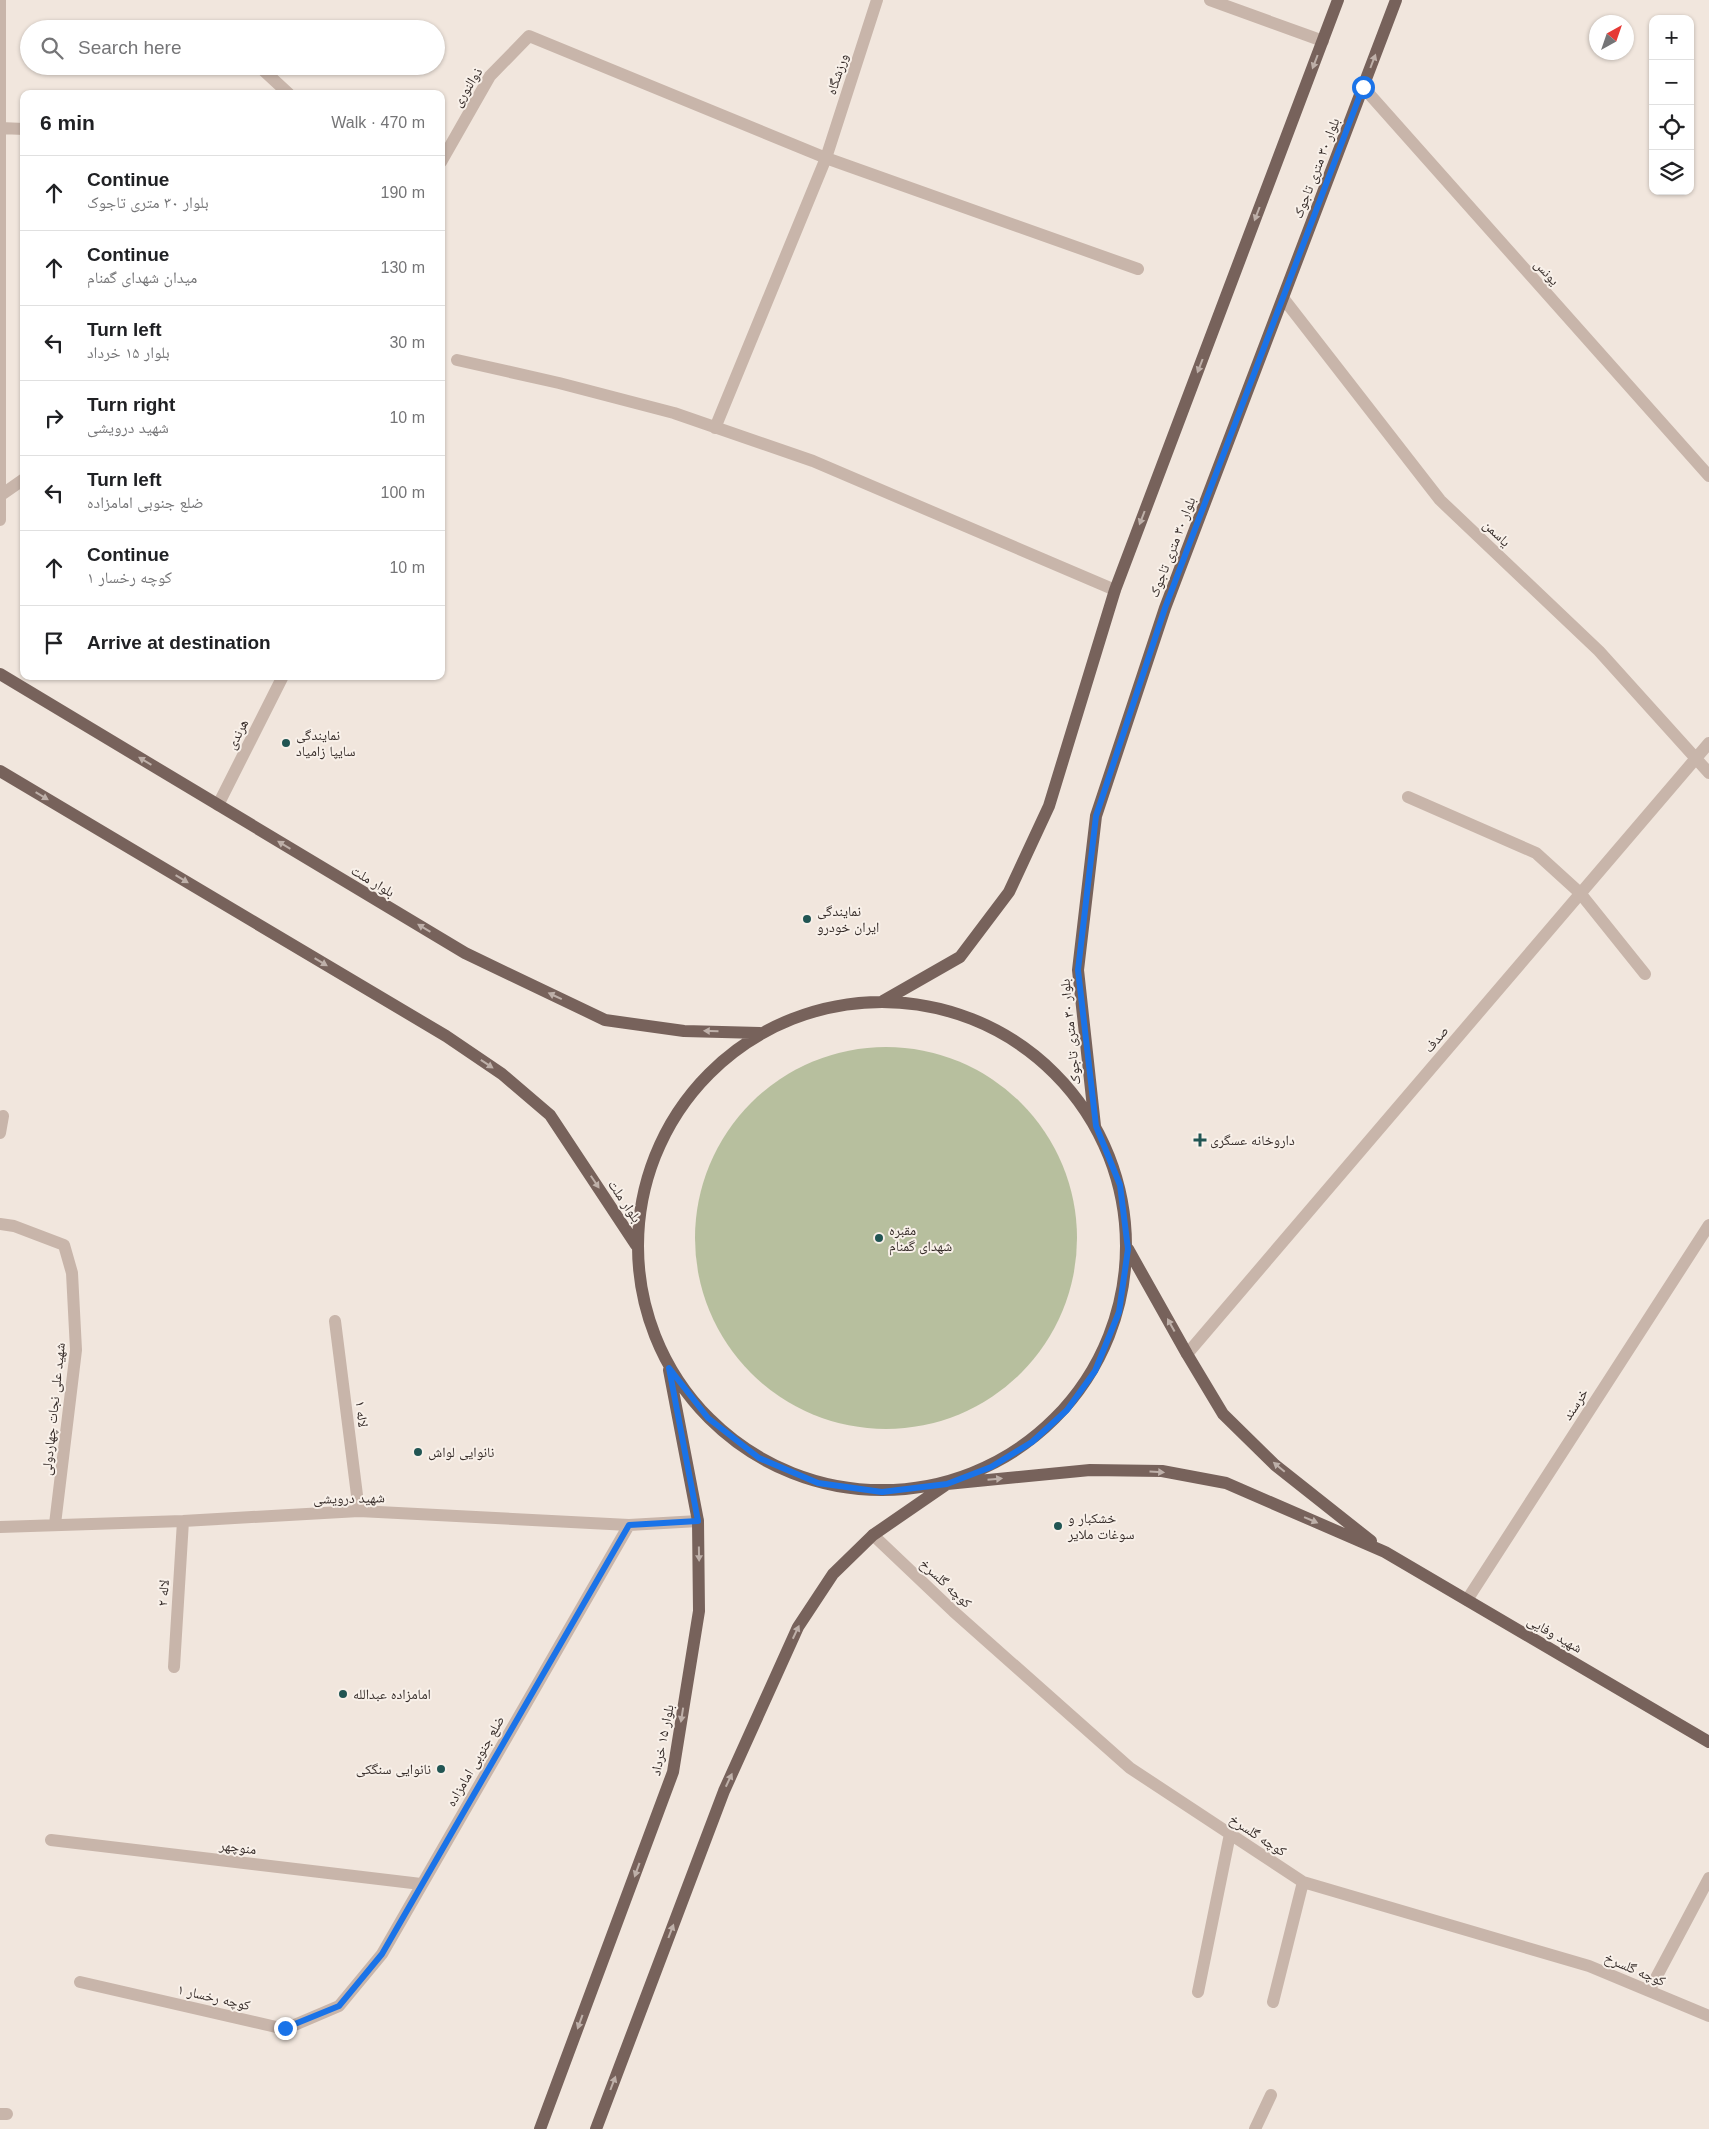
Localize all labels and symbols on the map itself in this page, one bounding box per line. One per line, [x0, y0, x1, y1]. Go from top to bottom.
north arrow [1589, 15, 1634, 60]
street label: ورزشگاه [823, 51, 852, 97]
one-way arrow [1369, 53, 1377, 68]
one-way arrow [1311, 55, 1319, 70]
street label: ذوالنوری [449, 64, 486, 110]
route start [1352, 76, 1375, 99]
street label: بلوار ۳۰ متری تاجوک [1289, 115, 1344, 221]
one-way arrow [1253, 207, 1261, 221]
street label: یونس [1530, 256, 1563, 289]
one-way arrow [1196, 359, 1204, 374]
street label: بلوار ۳۰ متری تاجوک [1145, 494, 1200, 600]
one-way arrow [1138, 511, 1146, 526]
street label: یاسمن [1479, 516, 1514, 551]
street label: هرندی [223, 716, 252, 752]
place label: نمایندگی سایپا زامیاد [296, 727, 356, 760]
marker: نمایندگی سایپا زامیاد [280, 737, 292, 749]
one-way arrow [139, 756, 152, 765]
one-way arrow [35, 792, 48, 801]
one-way arrow [278, 840, 291, 849]
street label: بلوار ملت [348, 862, 398, 901]
one-way arrow [175, 875, 188, 884]
place label: نمایندگی ایران خودرو [817, 903, 879, 936]
marker: نمایندگی ایران خودرو [801, 913, 813, 925]
one-way arrow [417, 924, 430, 933]
one-way arrow [315, 958, 328, 967]
street label: بلوار ۳۰ متری تاجوک [1056, 978, 1085, 1086]
one-way arrow [548, 992, 562, 1000]
street label: صدف [1420, 1023, 1452, 1055]
one-way arrow [703, 1027, 719, 1035]
one-way arrow [480, 1059, 493, 1068]
place label: داروخانه عسگری [1210, 1132, 1295, 1149]
marker: داروخانه عسگری [1194, 1134, 1206, 1146]
one-way arrow [590, 1176, 600, 1189]
street label: بلوار ملت [604, 1177, 645, 1226]
place label: مقبره شهدای گمنام [889, 1222, 952, 1256]
marker: مقبره شهدای گمنام [873, 1232, 885, 1244]
one-way arrow [1166, 1319, 1175, 1332]
street label: شهید علی نجات چهاردولی [38, 1342, 69, 1476]
street label: خرسند [1559, 1385, 1592, 1423]
street label: لاله ۱ [352, 1400, 372, 1428]
place label: نانوایی لواش [428, 1444, 495, 1461]
marker: نانوایی لواش [412, 1446, 424, 1458]
one-way arrow [1272, 1462, 1285, 1473]
one-way arrow [1150, 1468, 1166, 1476]
one-way arrow [988, 1475, 1004, 1483]
street label: شهید درویشی [313, 1489, 385, 1508]
place label: خشکبار و سوغات ملایر [1067, 1510, 1134, 1543]
one-way arrow [1304, 1517, 1318, 1525]
marker: خشکبار و سوغات ملایر [1052, 1520, 1064, 1532]
one-way arrow [695, 1546, 703, 1562]
street label: کوچه گلسرخ [916, 1555, 975, 1612]
street label: لاله ۲ [154, 1579, 172, 1607]
street label: شهید وفایی [1524, 1612, 1585, 1657]
one-way arrow [792, 1625, 800, 1639]
place label: امامزاده عبدالله [353, 1686, 431, 1703]
marker: امامزاده عبدالله [337, 1688, 349, 1700]
street label: بلوار ۱۵ خرداد [647, 1703, 678, 1777]
one-way arrow [678, 1707, 686, 1723]
street label: ضلع جنوبی امامزاده [443, 1713, 509, 1810]
place label: نانوایی سنگکی [356, 1761, 431, 1778]
marker: نانوایی سنگکی [435, 1763, 447, 1775]
one-way arrow [725, 1773, 733, 1787]
street label: کوچه گلسرخ [1225, 1811, 1290, 1861]
street label: منوچهر [218, 1837, 257, 1858]
one-way arrow [633, 1863, 641, 1878]
one-way arrow [667, 1924, 675, 1939]
street label: کوچه گلسرخ [1601, 1949, 1668, 1991]
street label: کوچه رخسار ۱ [176, 1981, 252, 2014]
one-way arrow [576, 2015, 583, 2030]
route end [274, 2017, 297, 2040]
one-way arrow [610, 2076, 617, 2091]

